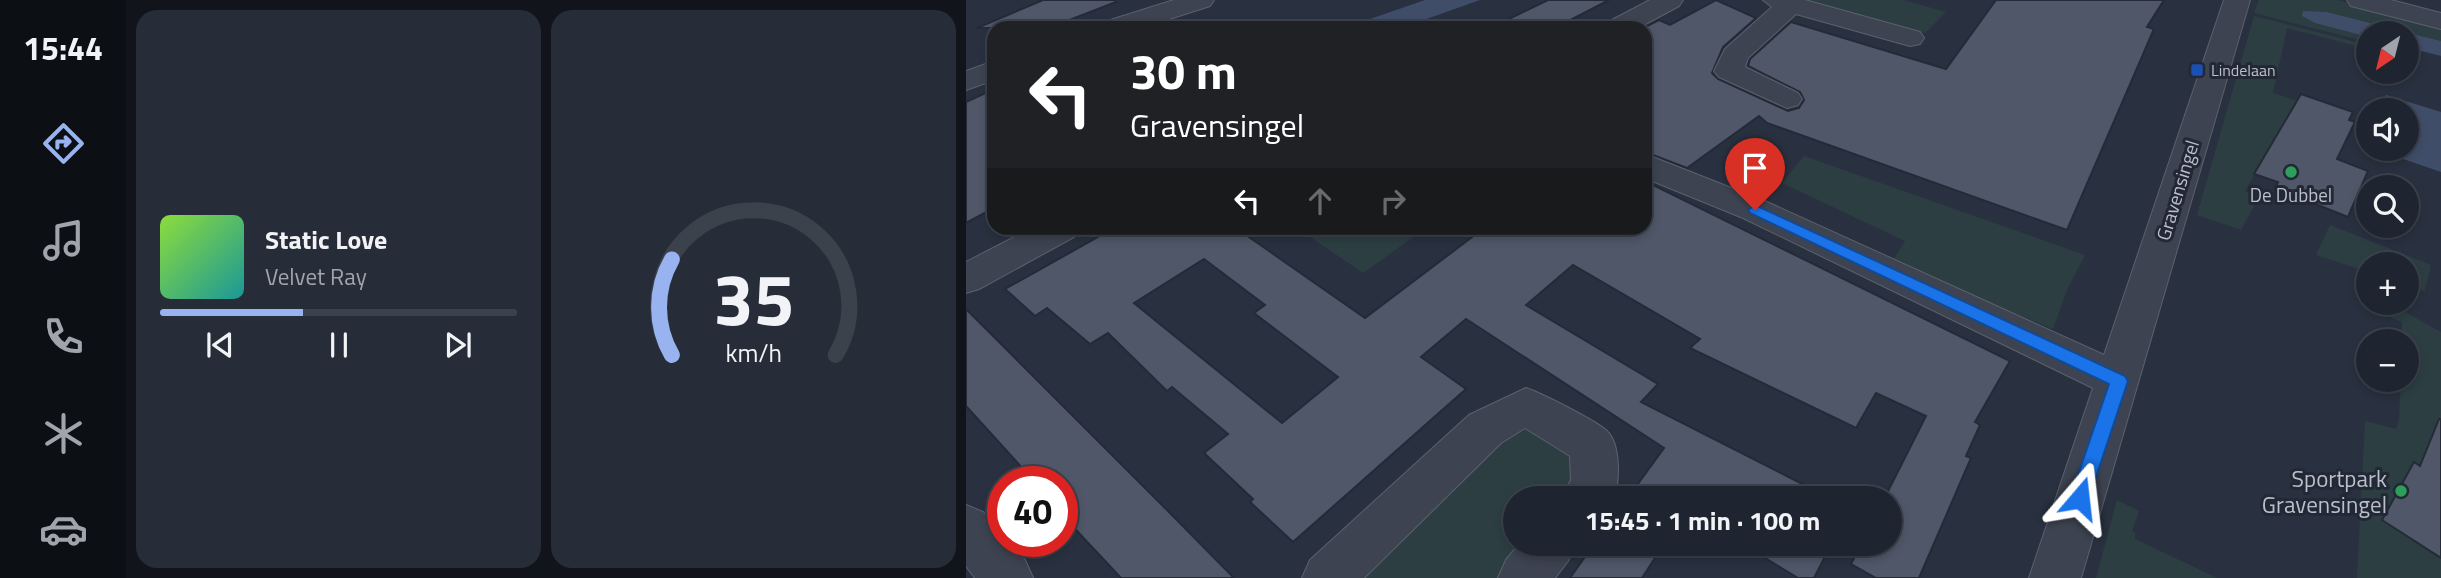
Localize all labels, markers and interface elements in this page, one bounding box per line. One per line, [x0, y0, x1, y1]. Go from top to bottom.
north arrow [2356, 21, 2418, 84]
map controls [2356, 21, 2419, 392]
text: 15:44 [23, 24, 103, 72]
text: 30 m [1130, 33, 1237, 108]
icon: left [1015, 49, 1106, 140]
place label: Lindelaan [2211, 58, 2276, 82]
marker: Lindelaan [2189, 62, 2205, 78]
button: sound [2356, 98, 2419, 161]
text: Gravensingel [1130, 101, 1304, 149]
icon: directions [39, 119, 88, 168]
street label: Gravensingel [2148, 136, 2206, 244]
pin [1725, 138, 1785, 210]
icon: arrive [1736, 149, 1774, 187]
marker: De Dubbel [2283, 164, 2299, 180]
button: search [2356, 175, 2419, 238]
place label: De Dubbel [2250, 180, 2332, 209]
icon: left [1228, 182, 1266, 220]
icon: ahead [1301, 182, 1339, 220]
icon: right [1374, 182, 1412, 220]
icon: music [39, 216, 88, 265]
text: Static Love [265, 220, 387, 259]
text: 35 [713, 243, 794, 353]
button: + [2356, 252, 2419, 315]
text: Velvet Ray [265, 259, 367, 294]
icon: phone [39, 312, 88, 361]
icon: previous [201, 326, 239, 364]
icon: pause [320, 326, 358, 364]
icon: next [439, 326, 477, 364]
button: − [2356, 329, 2419, 392]
text: km/h [725, 334, 782, 372]
icon: climate [39, 409, 88, 458]
position arrow [2043, 461, 2117, 535]
place label: Sportpark Gravensingel [2262, 461, 2387, 522]
speed limit sign: 40 [987, 466, 1078, 557]
marker: Sportpark Gravensingel [2393, 483, 2409, 499]
text: 15:45 · 1 min · 100 m [1585, 501, 1820, 540]
icon: car [39, 505, 88, 554]

